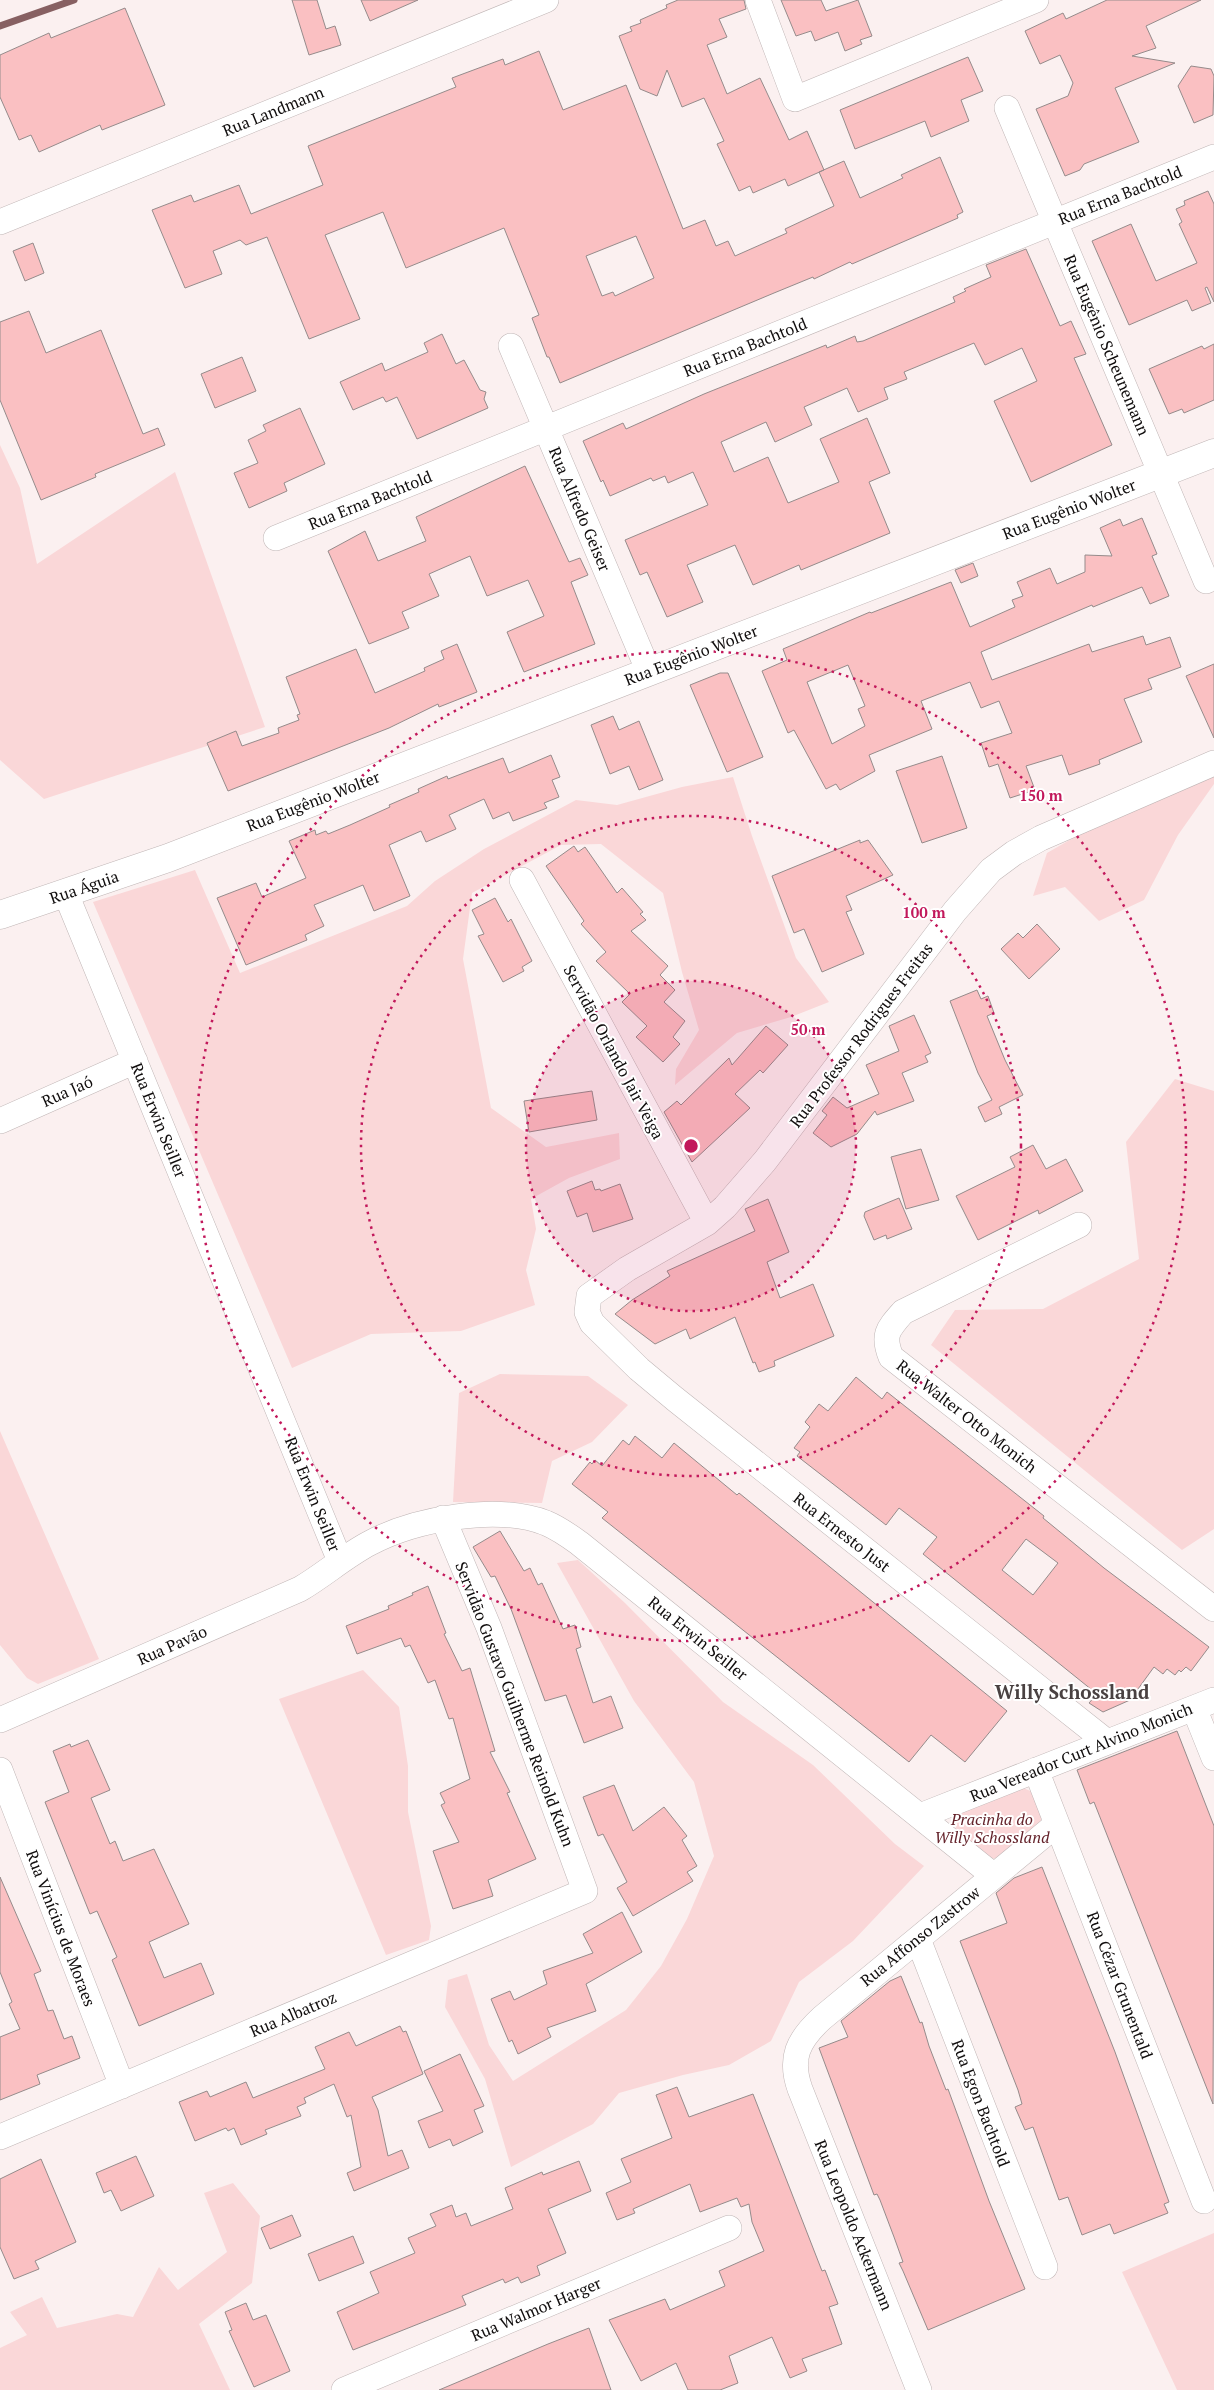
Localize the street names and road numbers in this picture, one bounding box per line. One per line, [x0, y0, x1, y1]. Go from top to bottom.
street label: Rua Landmann [219, 80, 327, 141]
street label: Rua Erna Bachtold [1055, 160, 1185, 230]
street label: Rua Eugênio Scheunemann [1059, 251, 1155, 439]
street label: Rua Erna Bachtold [680, 312, 810, 382]
street label: Rua Alfredo Geiser [544, 443, 616, 575]
street label: Rua Erna Bachtold [305, 465, 435, 535]
street label: Rua Eugênio Wolter [999, 473, 1140, 545]
street label: Rua Eugênio Wolter [621, 619, 762, 691]
street label: Rua Eugênio Wolter [243, 765, 384, 837]
street label: Rua Águia [46, 865, 122, 909]
street label: Rua Professor Rodrigues Freitas [784, 938, 938, 1132]
street label: Servidão Orlando Jair Veiga [559, 961, 669, 1143]
street label: Rua Erwin Seiller [126, 1059, 192, 1182]
street label: Rua Jaó [38, 1070, 96, 1112]
street label: Rua Walter Otto Monich [892, 1354, 1042, 1478]
street label: Rua Erwin Seiller [280, 1433, 346, 1556]
street label: Rua Ernesto Just [789, 1487, 895, 1577]
street label: Servidão Gustavo Guilherme Reinold Kuhn [450, 1558, 580, 1850]
street label: Rua Erwin Seiller [644, 1591, 753, 1686]
street label: Rua Pavão [134, 1620, 210, 1670]
street label: Rua Vereador Curt Alvino Monich [966, 1697, 1196, 1807]
street label: Rua Vinícius de Moraes [21, 1847, 101, 2009]
street label: Rua Affonso Zastrow [856, 1881, 985, 1991]
street label: Rua Cézar Grunentald [1082, 1908, 1158, 2062]
street label: Rua Albatroz [246, 1986, 340, 2042]
street label: Rua Egon Bachtold [947, 2036, 1015, 2170]
street label: Rua Leopoldo Ackermann [810, 2136, 898, 2314]
street label: Rua Walmor Harger [468, 2271, 605, 2346]

